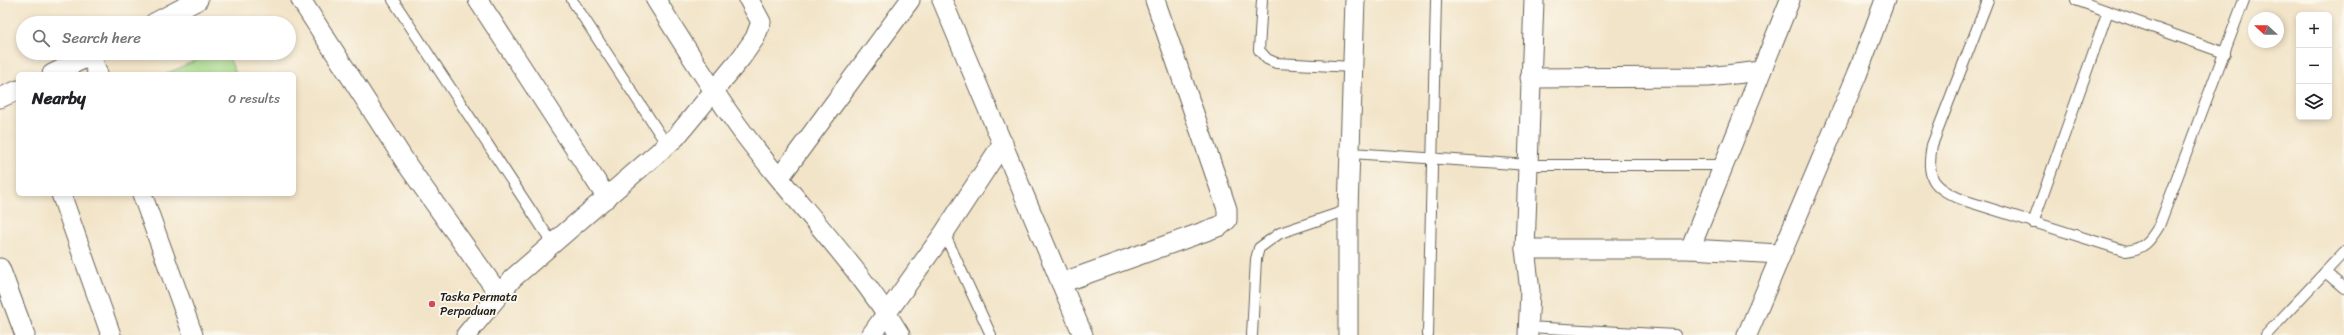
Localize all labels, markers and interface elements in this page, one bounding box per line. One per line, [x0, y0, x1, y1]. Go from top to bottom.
north arrow [2248, 12, 2284, 48]
map controls [2296, 12, 2332, 120]
button: + [2296, 12, 2332, 48]
search box [16, 16, 296, 60]
text: Search here [62, 25, 141, 51]
icon: search [30, 27, 52, 49]
button: − [2296, 48, 2332, 84]
text: Nearby [32, 83, 86, 113]
button: layers [2296, 84, 2332, 120]
text: 0 results [228, 87, 280, 110]
place label: Taska Permata Perpaduan [440, 286, 518, 322]
marker: Taska Permata Perpaduan [427, 299, 437, 309]

